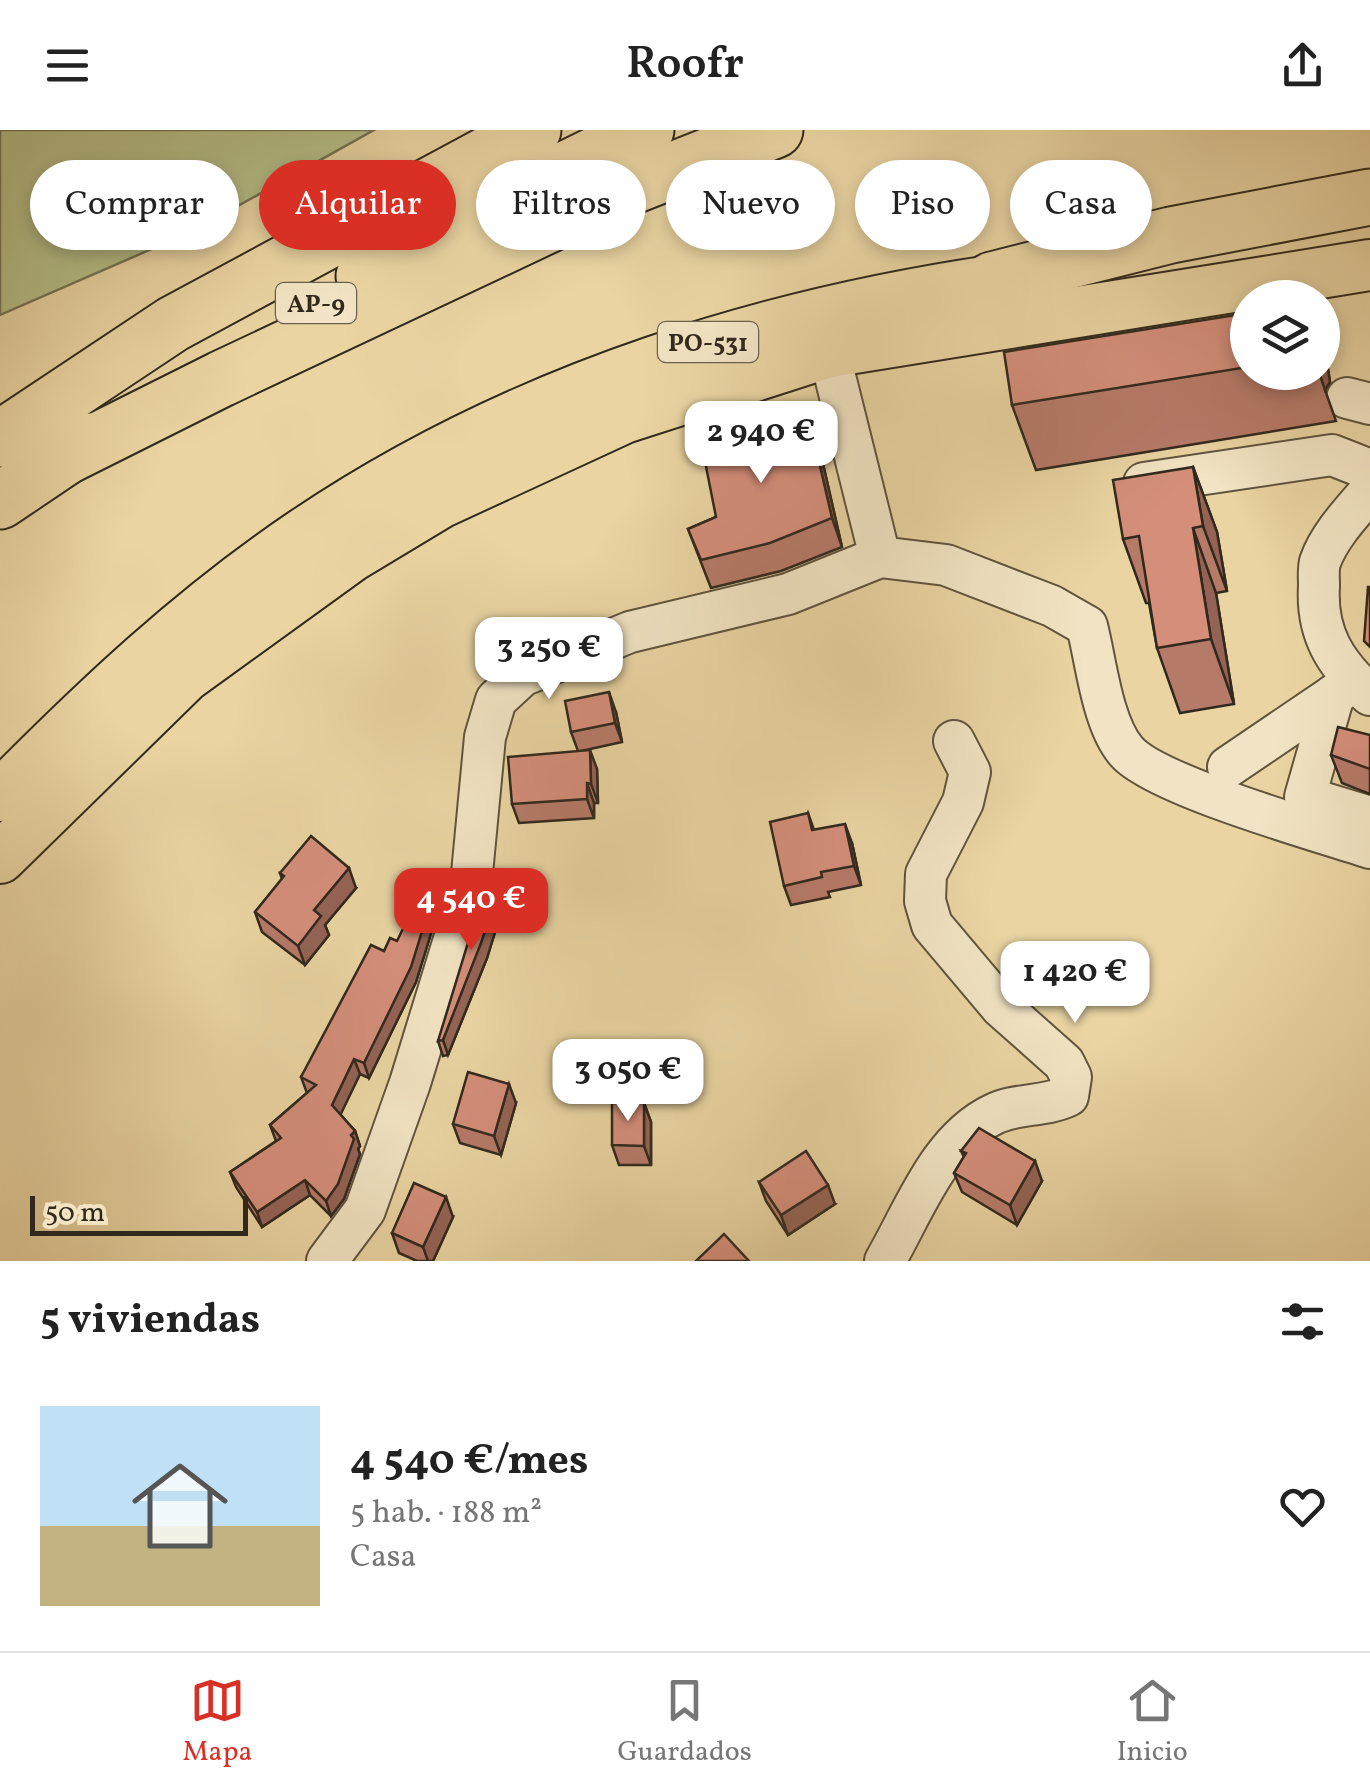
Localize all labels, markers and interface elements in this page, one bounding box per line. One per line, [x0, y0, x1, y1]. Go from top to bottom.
text: Roofr [626, 34, 744, 97]
icon: menu [40, 38, 95, 93]
icon: share [1275, 38, 1330, 93]
chip: Comprar [30, 160, 239, 250]
chip: Alquilar [259, 160, 456, 250]
chip: Filtros [476, 160, 646, 250]
chip: Nuevo [666, 160, 835, 250]
chip: Piso [855, 160, 990, 250]
chip: Casa [1010, 160, 1152, 250]
map controls [1230, 280, 1340, 390]
button: layers [1230, 280, 1340, 390]
road number: AP-9 [276, 283, 356, 323]
road number: PO-531 [658, 322, 758, 362]
pin: 2 940 € [669, 401, 853, 486]
text: 2 940 € [707, 411, 815, 455]
pin: 3 250 € [457, 617, 641, 702]
text: 3 250 € [497, 627, 601, 671]
pin: 4 540 € [379, 868, 563, 953]
text: 4 540 € [416, 878, 526, 922]
pin: 1 420 € [983, 941, 1167, 1026]
text: 1 420 € [1023, 951, 1127, 995]
pin: 3 050 € [536, 1039, 720, 1124]
text: 3 050 € [574, 1049, 682, 1093]
scale bar [30, 1191, 248, 1236]
text: 50 m [45, 1194, 105, 1233]
text: 5 viviendas [40, 1292, 260, 1351]
icon: filters [1275, 1294, 1330, 1349]
text: 4 540 €/mes [350, 1433, 588, 1492]
icon: home [120, 1446, 240, 1566]
icon: heart [1275, 1479, 1330, 1534]
text: 5 hab. · 188 m² [350, 1492, 542, 1536]
text: Casa [350, 1536, 416, 1580]
tab: Mapa [182, 1673, 252, 1772]
tab: Guardados [617, 1673, 752, 1772]
tab: Inicio [1117, 1673, 1188, 1772]

